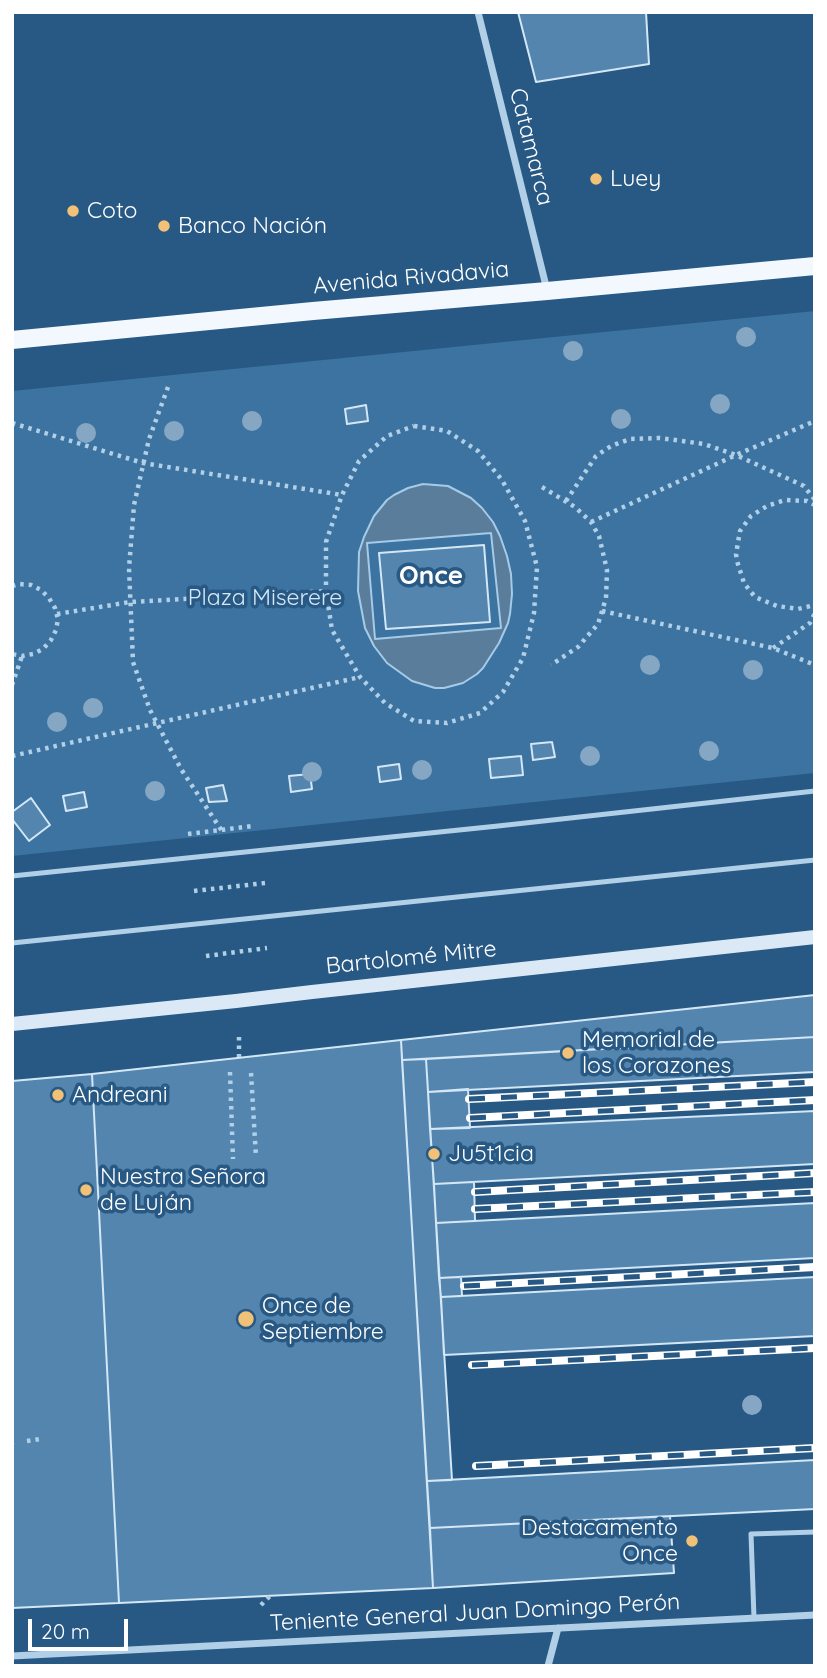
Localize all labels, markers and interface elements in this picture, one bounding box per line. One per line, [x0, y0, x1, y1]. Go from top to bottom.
street label: Catamarca [503, 86, 559, 208]
place label: Luey [610, 165, 661, 193]
marker: Luey [588, 171, 604, 187]
place label: Coto [87, 197, 137, 225]
marker: Coto [65, 203, 81, 219]
place label: Banco Nación [178, 212, 327, 240]
marker: Banco Nación [156, 218, 172, 234]
street label: Avenida Rivadavia [312, 256, 510, 300]
district label: Once [399, 560, 463, 592]
park label: Plaza Miserere [188, 584, 342, 612]
street label: Bartolomé Mitre [324, 935, 498, 981]
place label: Memorial de los Corazones [582, 1026, 731, 1080]
marker: Memorial de los Corazones [560, 1045, 576, 1061]
place label: Andreani [72, 1081, 168, 1109]
marker: Andreani [50, 1087, 66, 1103]
place label: Ju5t1cia [448, 1140, 534, 1168]
marker: Ju5t1cia [426, 1146, 442, 1162]
place label: Nuestra Señora de Luján [100, 1163, 266, 1217]
marker: Nuestra Señora de Luján [78, 1182, 94, 1198]
place label: Once de Septiembre [262, 1292, 384, 1346]
marker: Once de Septiembre [236, 1309, 256, 1329]
place label: Destacamento Once [521, 1514, 678, 1568]
marker: Destacamento Once [684, 1533, 700, 1549]
street label: Teniente General Juan Domingo Perón [269, 1588, 681, 1638]
scale bar [32, 1604, 131, 1648]
text: 20 m [41, 1618, 90, 1644]

